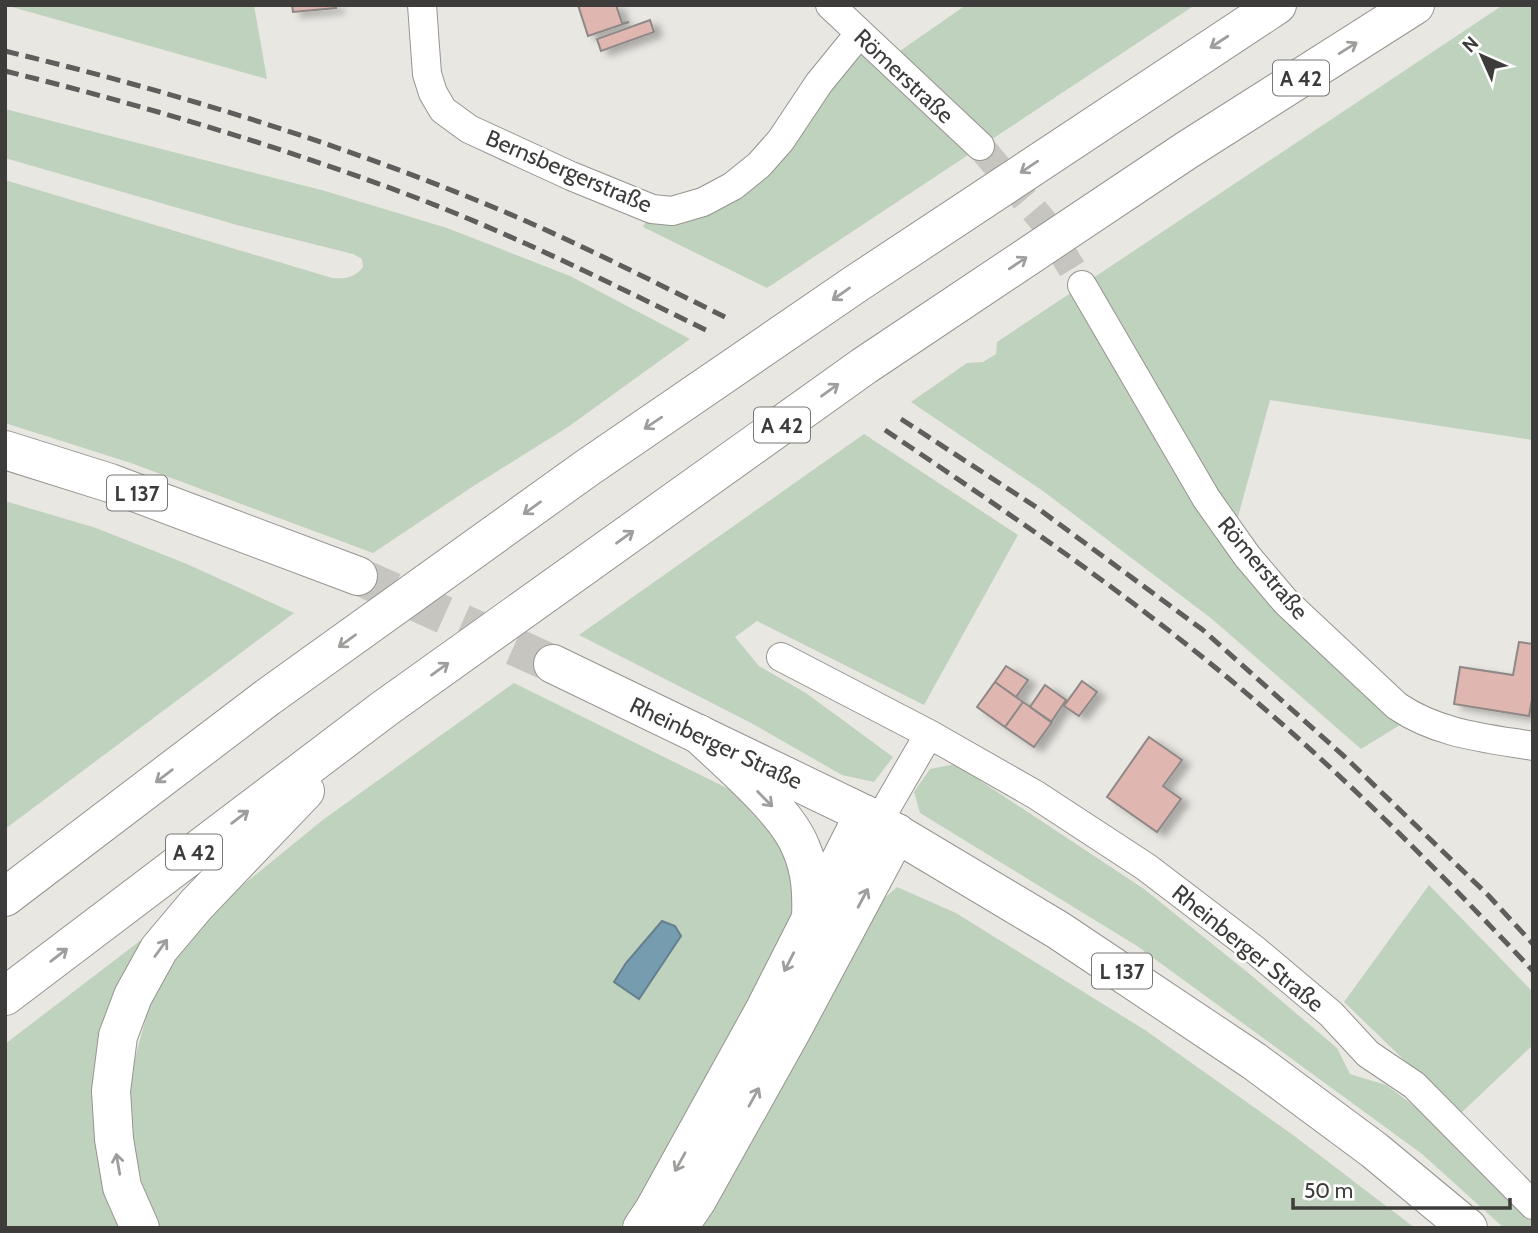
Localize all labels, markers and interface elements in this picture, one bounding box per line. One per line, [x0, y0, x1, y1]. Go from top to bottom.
north arrow [1447, 21, 1517, 91]
street label: Römerstraße [849, 23, 960, 129]
text: N [1457, 31, 1483, 57]
one-way arrow [1210, 36, 1230, 50]
one-way arrow [1338, 40, 1357, 55]
road number: A 42 [1273, 60, 1329, 96]
street label: Bernsbergerstraße [482, 123, 656, 219]
one-way arrow [1020, 160, 1039, 174]
one-way arrow [1008, 256, 1027, 270]
one-way arrow [832, 287, 851, 301]
one-way arrow [820, 383, 839, 398]
road number: A 42 [754, 408, 810, 442]
one-way arrow [644, 416, 663, 430]
road number: L 137 [107, 476, 167, 510]
one-way arrow [523, 501, 542, 515]
street label: Römerstraße [1212, 511, 1314, 625]
one-way arrow [615, 530, 634, 544]
one-way arrow [338, 634, 357, 648]
one-way arrow [430, 662, 449, 677]
street label: Rheinberger Straße [625, 691, 807, 795]
one-way arrow [156, 769, 174, 784]
one-way arrow [756, 790, 773, 807]
one-way arrow [231, 810, 250, 825]
road number: A 42 [166, 834, 222, 870]
street label: Rheinberger Straße [1167, 878, 1330, 1018]
one-way arrow [857, 888, 870, 909]
one-way arrow [153, 938, 168, 957]
one-way arrow [50, 947, 68, 962]
one-way arrow [781, 952, 795, 972]
road number: L 137 [1092, 954, 1152, 988]
one-way arrow [747, 1088, 761, 1108]
one-way arrow [673, 1152, 687, 1172]
one-way arrow [111, 1153, 124, 1176]
scale bar [1293, 1166, 1510, 1210]
text: 50 m [1304, 1178, 1353, 1203]

